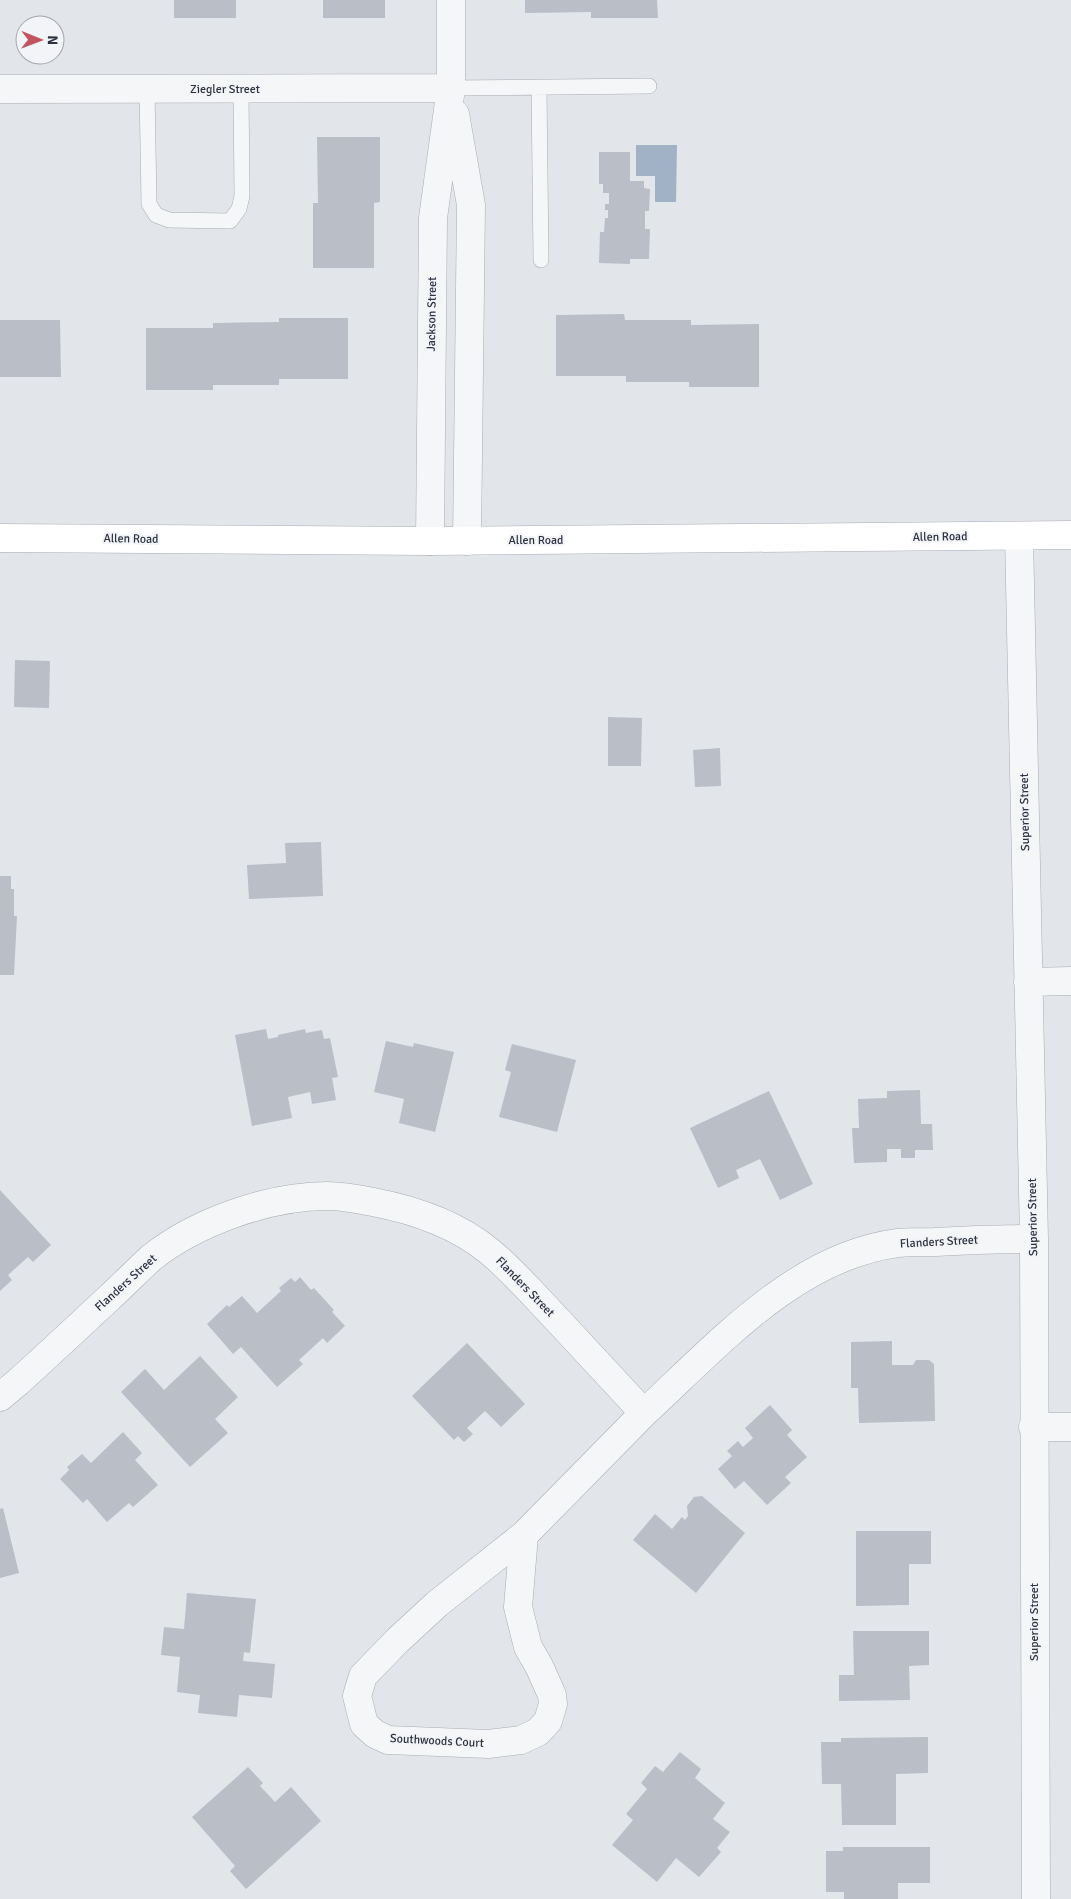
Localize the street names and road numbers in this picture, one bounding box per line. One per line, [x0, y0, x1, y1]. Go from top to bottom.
street label: Ziegler Street [190, 82, 260, 97]
street label: Jackson Street [424, 277, 440, 351]
street label: Allen Road [912, 529, 968, 545]
street label: Allen Road [103, 531, 159, 547]
street label: Allen Road [509, 533, 563, 548]
street label: Superior Street [1017, 773, 1033, 851]
street label: Superior Street [1025, 1178, 1041, 1256]
street label: Flanders Street [899, 1232, 979, 1252]
street label: Flanders Street [92, 1251, 160, 1315]
street label: Flanders Street [492, 1254, 558, 1320]
street label: Superior Street [1027, 1583, 1042, 1661]
street label: Southwoods Court [390, 1731, 484, 1751]

